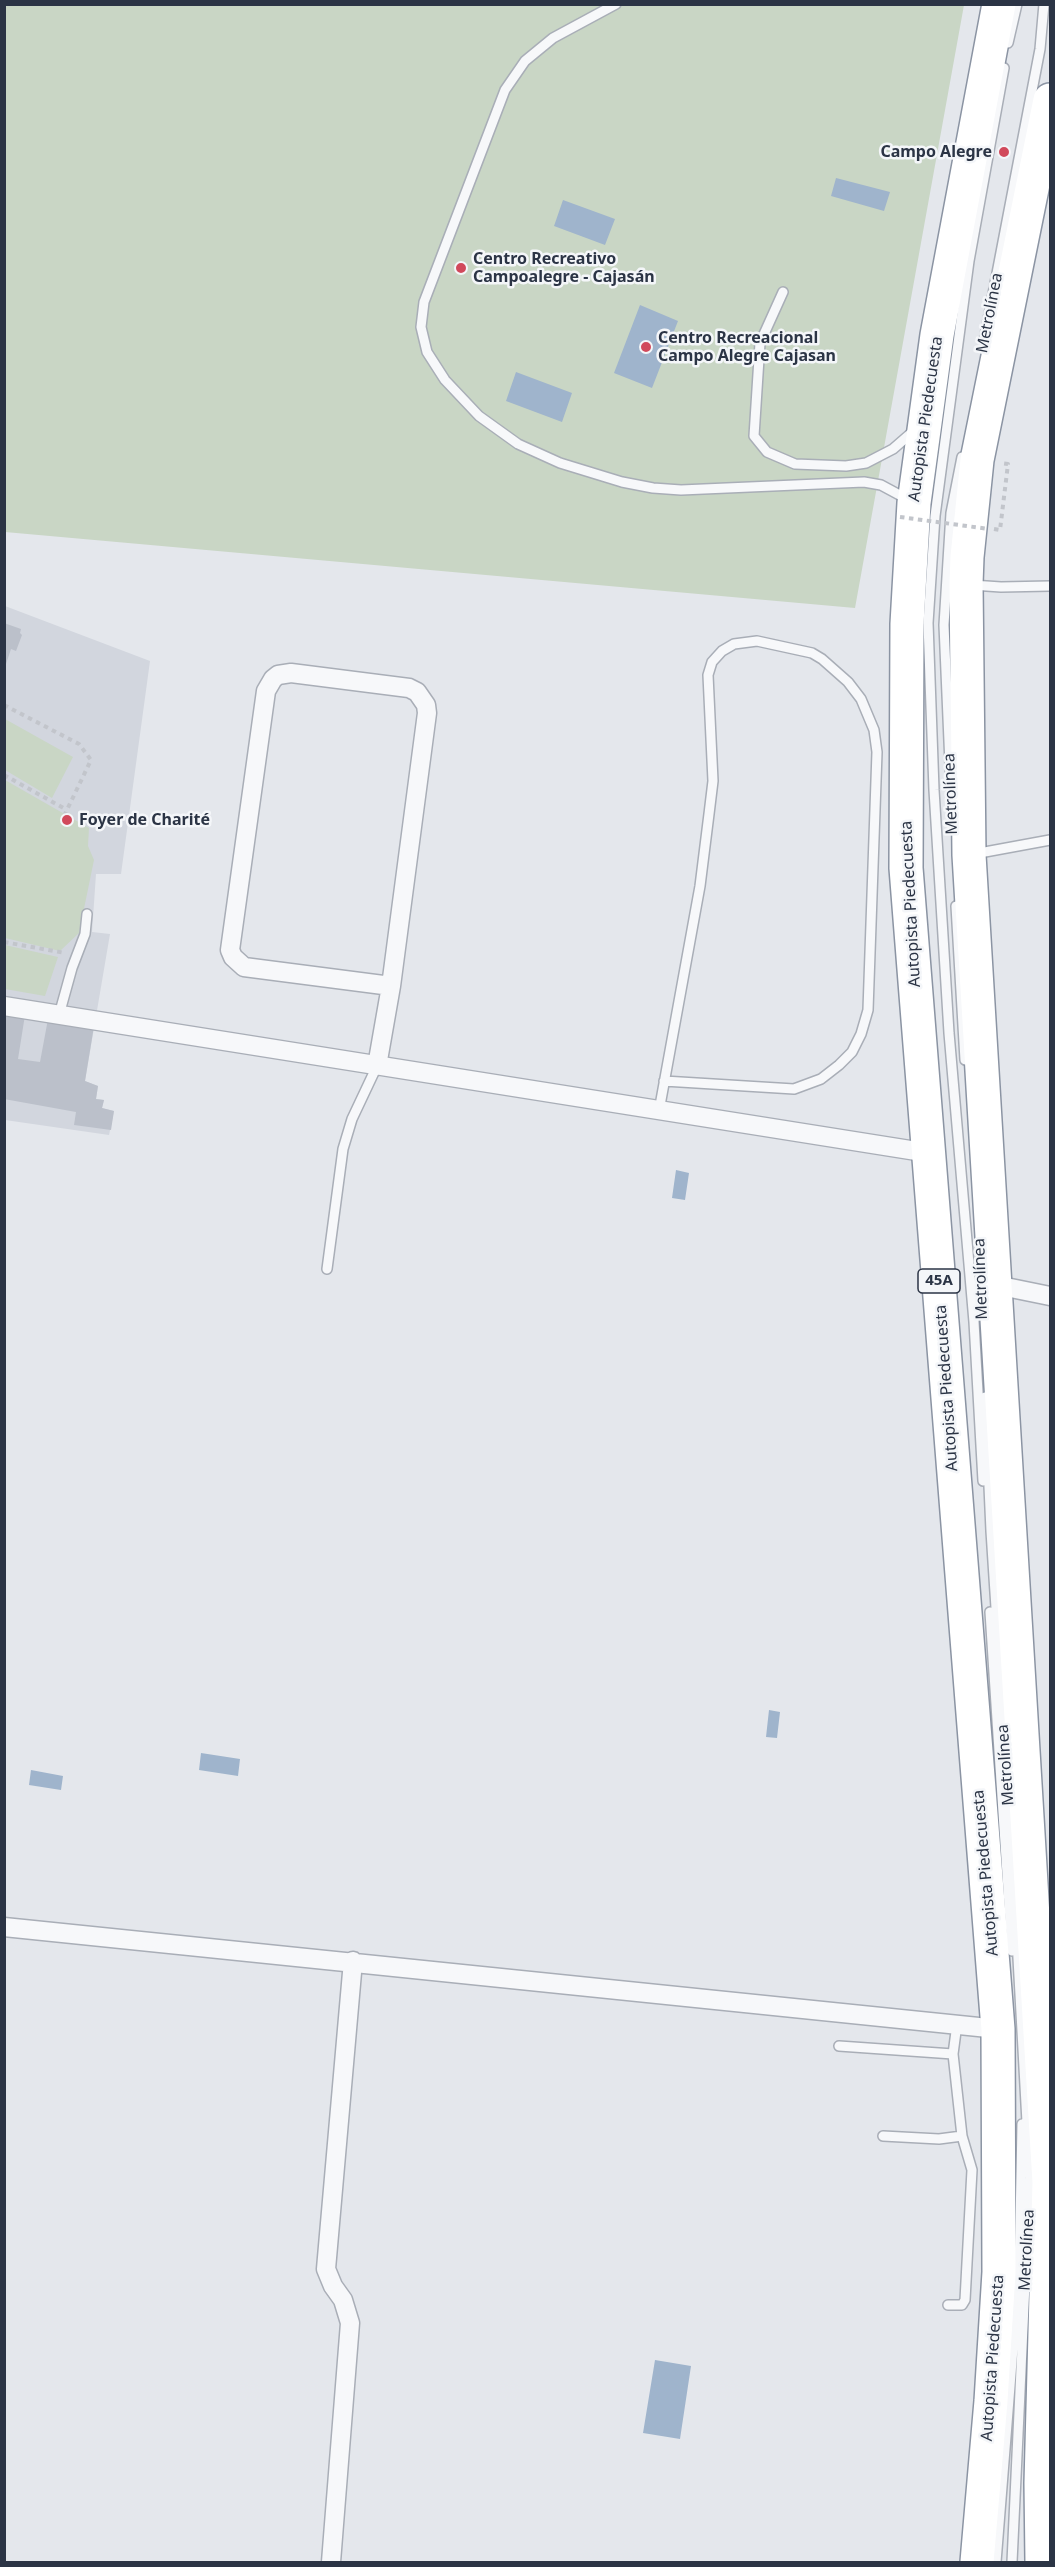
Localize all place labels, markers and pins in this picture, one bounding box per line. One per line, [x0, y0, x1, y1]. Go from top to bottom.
place label: Campo Alegre [880, 142, 992, 162]
marker: Campo Alegre [997, 145, 1011, 159]
place label: Centro Recreativo Campoalegre - Cajasán [473, 249, 655, 287]
marker: Centro Recreativo Campoalegre - Cajasán [454, 261, 468, 275]
place label: Centro Recreacional Campo Alegre Cajasan [658, 328, 836, 366]
marker: Centro Recreacional Campo Alegre Cajasan [639, 340, 653, 354]
place label: Foyer de Charité [79, 810, 210, 830]
marker: Foyer de Charité [60, 813, 74, 827]

